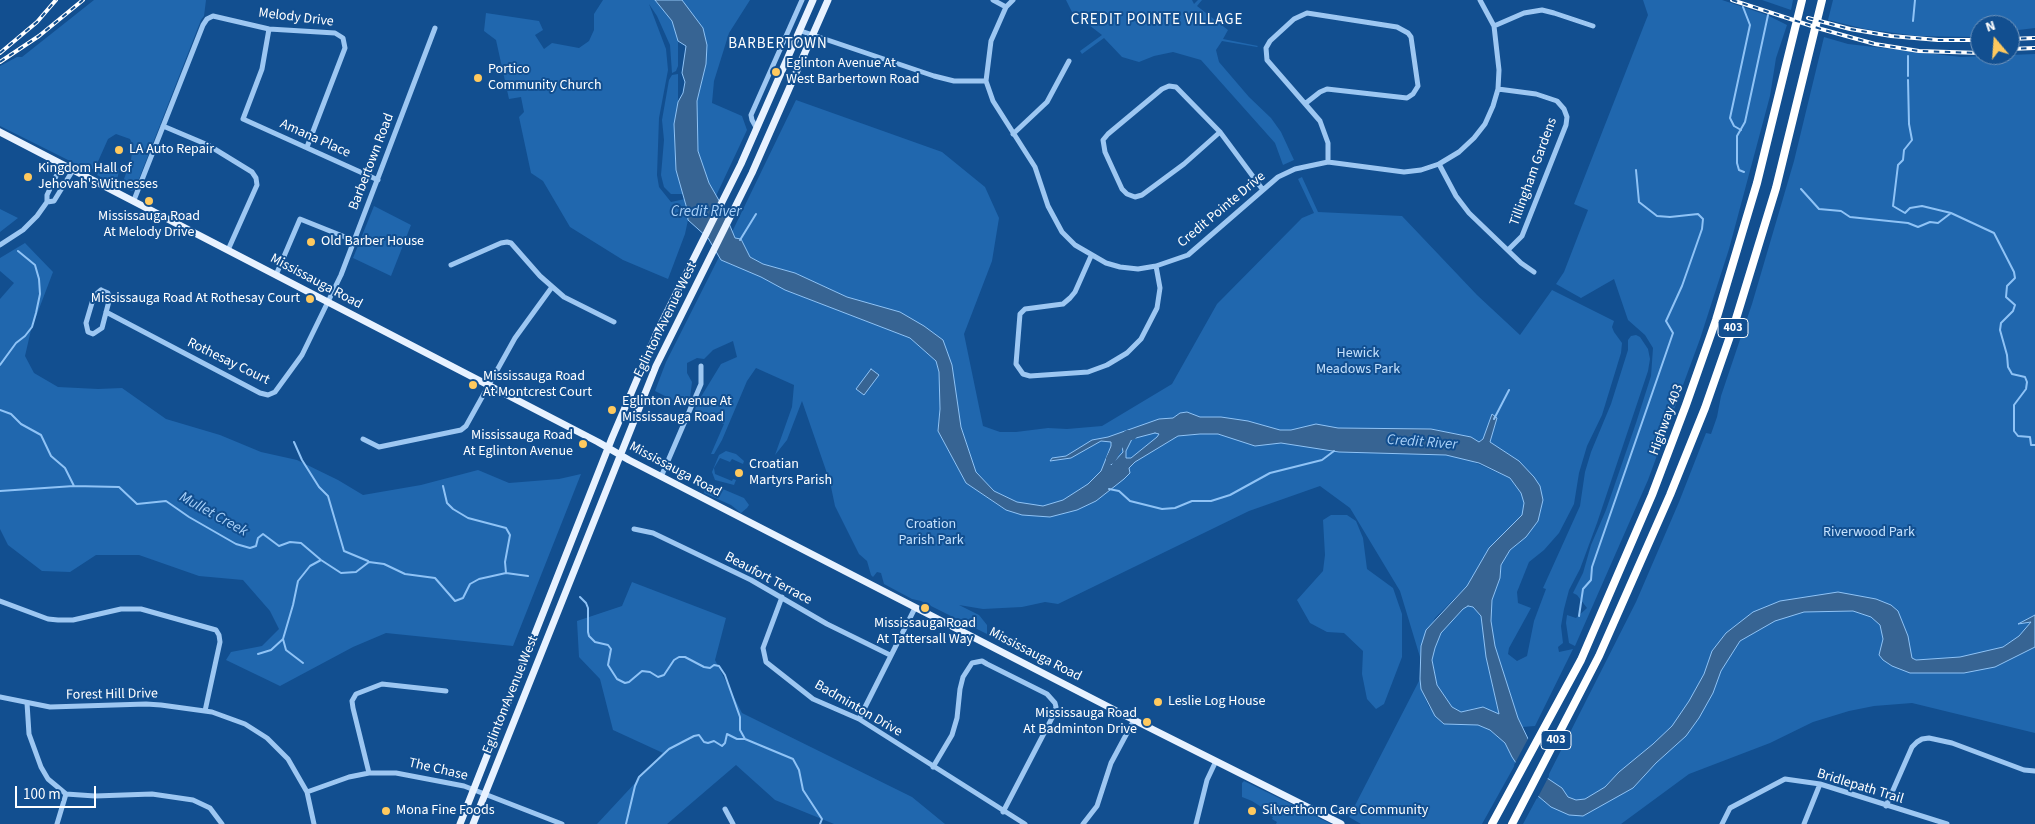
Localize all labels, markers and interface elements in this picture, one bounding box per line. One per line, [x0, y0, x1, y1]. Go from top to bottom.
street label: Melody Drive [257, 5, 335, 31]
district label: CREDIT POINTE VILLAGE [1068, 12, 1246, 30]
north arrow [1970, 15, 2020, 65]
text: N [1983, 16, 1998, 38]
district label: BARBERTOWN [727, 36, 829, 54]
place label: Eglinton Avenue At West Barbertown Road [786, 56, 919, 88]
place label: Portico Community Church [488, 62, 602, 94]
marker: Eglinton Avenue At West Barbertown Road [770, 66, 782, 78]
marker: Portico Community Church [472, 72, 484, 84]
street label: Barbertown Road [346, 111, 398, 213]
street label: Amana Place [277, 116, 353, 162]
street label: Tillingham Gardens [1507, 116, 1561, 228]
place label: LA Auto Repair [129, 142, 214, 158]
marker: LA Auto Repair [113, 144, 125, 156]
place label: Kingdom Hall of Jehovah's Witnesses [38, 161, 158, 193]
street label: Credit Pointe Drive [1175, 168, 1269, 252]
marker: Kingdom Hall of Jehovah's Witnesses [22, 171, 34, 183]
marker: Mississauga Road At Melody Drive [143, 195, 155, 207]
water label: Credit River [671, 204, 741, 222]
place label: Mississauga Road At Melody Drive [98, 209, 200, 242]
place label: Old Barber House [321, 234, 424, 250]
marker: Old Barber House [305, 236, 317, 248]
street label: Mississauga Road [267, 251, 365, 313]
street label: Eglinton Avenue West [631, 260, 701, 380]
place label: Mississauga Road At Rothesay Court [91, 291, 300, 307]
marker: Mississauga Road At Rothesay Court [304, 293, 316, 305]
road number: 403 [1718, 318, 1748, 338]
street label: Rothesay Court [184, 335, 272, 389]
park label: Hewick Meadows Park [1316, 346, 1400, 378]
place label: Mississauga Road At Montcrest Court [483, 369, 592, 402]
marker: Mississauga Road At Montcrest Court [467, 379, 479, 391]
street label: Highway 403 [1646, 382, 1688, 458]
place label: Eglinton Avenue At Mississauga Road [622, 394, 732, 427]
marker: Eglinton Avenue At Mississauga Road [606, 404, 618, 416]
place label: Mississauga Road At Eglinton Avenue [463, 428, 573, 461]
water label: Credit River [1386, 432, 1458, 454]
marker: Mississauga Road At Eglinton Avenue [577, 438, 589, 450]
street label: Mississauga Road [626, 439, 724, 501]
place label: Croatian Martyrs Parish [749, 457, 832, 490]
marker: Croatian Martyrs Parish [733, 467, 745, 479]
water label: Mullet Creek [176, 489, 250, 541]
park label: Croation Parish Park [898, 517, 964, 550]
park label: Riverwood Park [1823, 525, 1915, 541]
street label: Beaufort Terrace [721, 549, 815, 609]
marker: Mississauga Road At Tattersall Way [919, 602, 931, 614]
place label: Mississauga Road At Tattersall Way [874, 616, 976, 648]
street label: Mississauga Road [986, 624, 1084, 686]
street label: Eglinton Avenue West [480, 633, 542, 757]
street label: Badminton Drive [811, 677, 905, 741]
street label: Forest Hill Drive [66, 686, 158, 704]
place label: Leslie Log House [1168, 694, 1265, 710]
marker: Leslie Log House [1152, 696, 1164, 708]
place label: Mississauga Road At Badminton Drive [1023, 706, 1137, 739]
marker: Mississauga Road At Badminton Drive [1141, 716, 1153, 728]
road number: 403 [1541, 730, 1571, 750]
street label: The Chase [407, 755, 469, 785]
street label: Bridlepath Trail [1815, 766, 1905, 808]
scale bar [18, 776, 99, 808]
text: 100 m [23, 784, 61, 805]
place label: Mona Fine Foods [396, 803, 495, 819]
place label: Silverthorn Care Community [1262, 803, 1428, 819]
marker: Mona Fine Foods [380, 805, 392, 817]
marker: Silverthorn Care Community [1246, 805, 1258, 817]

